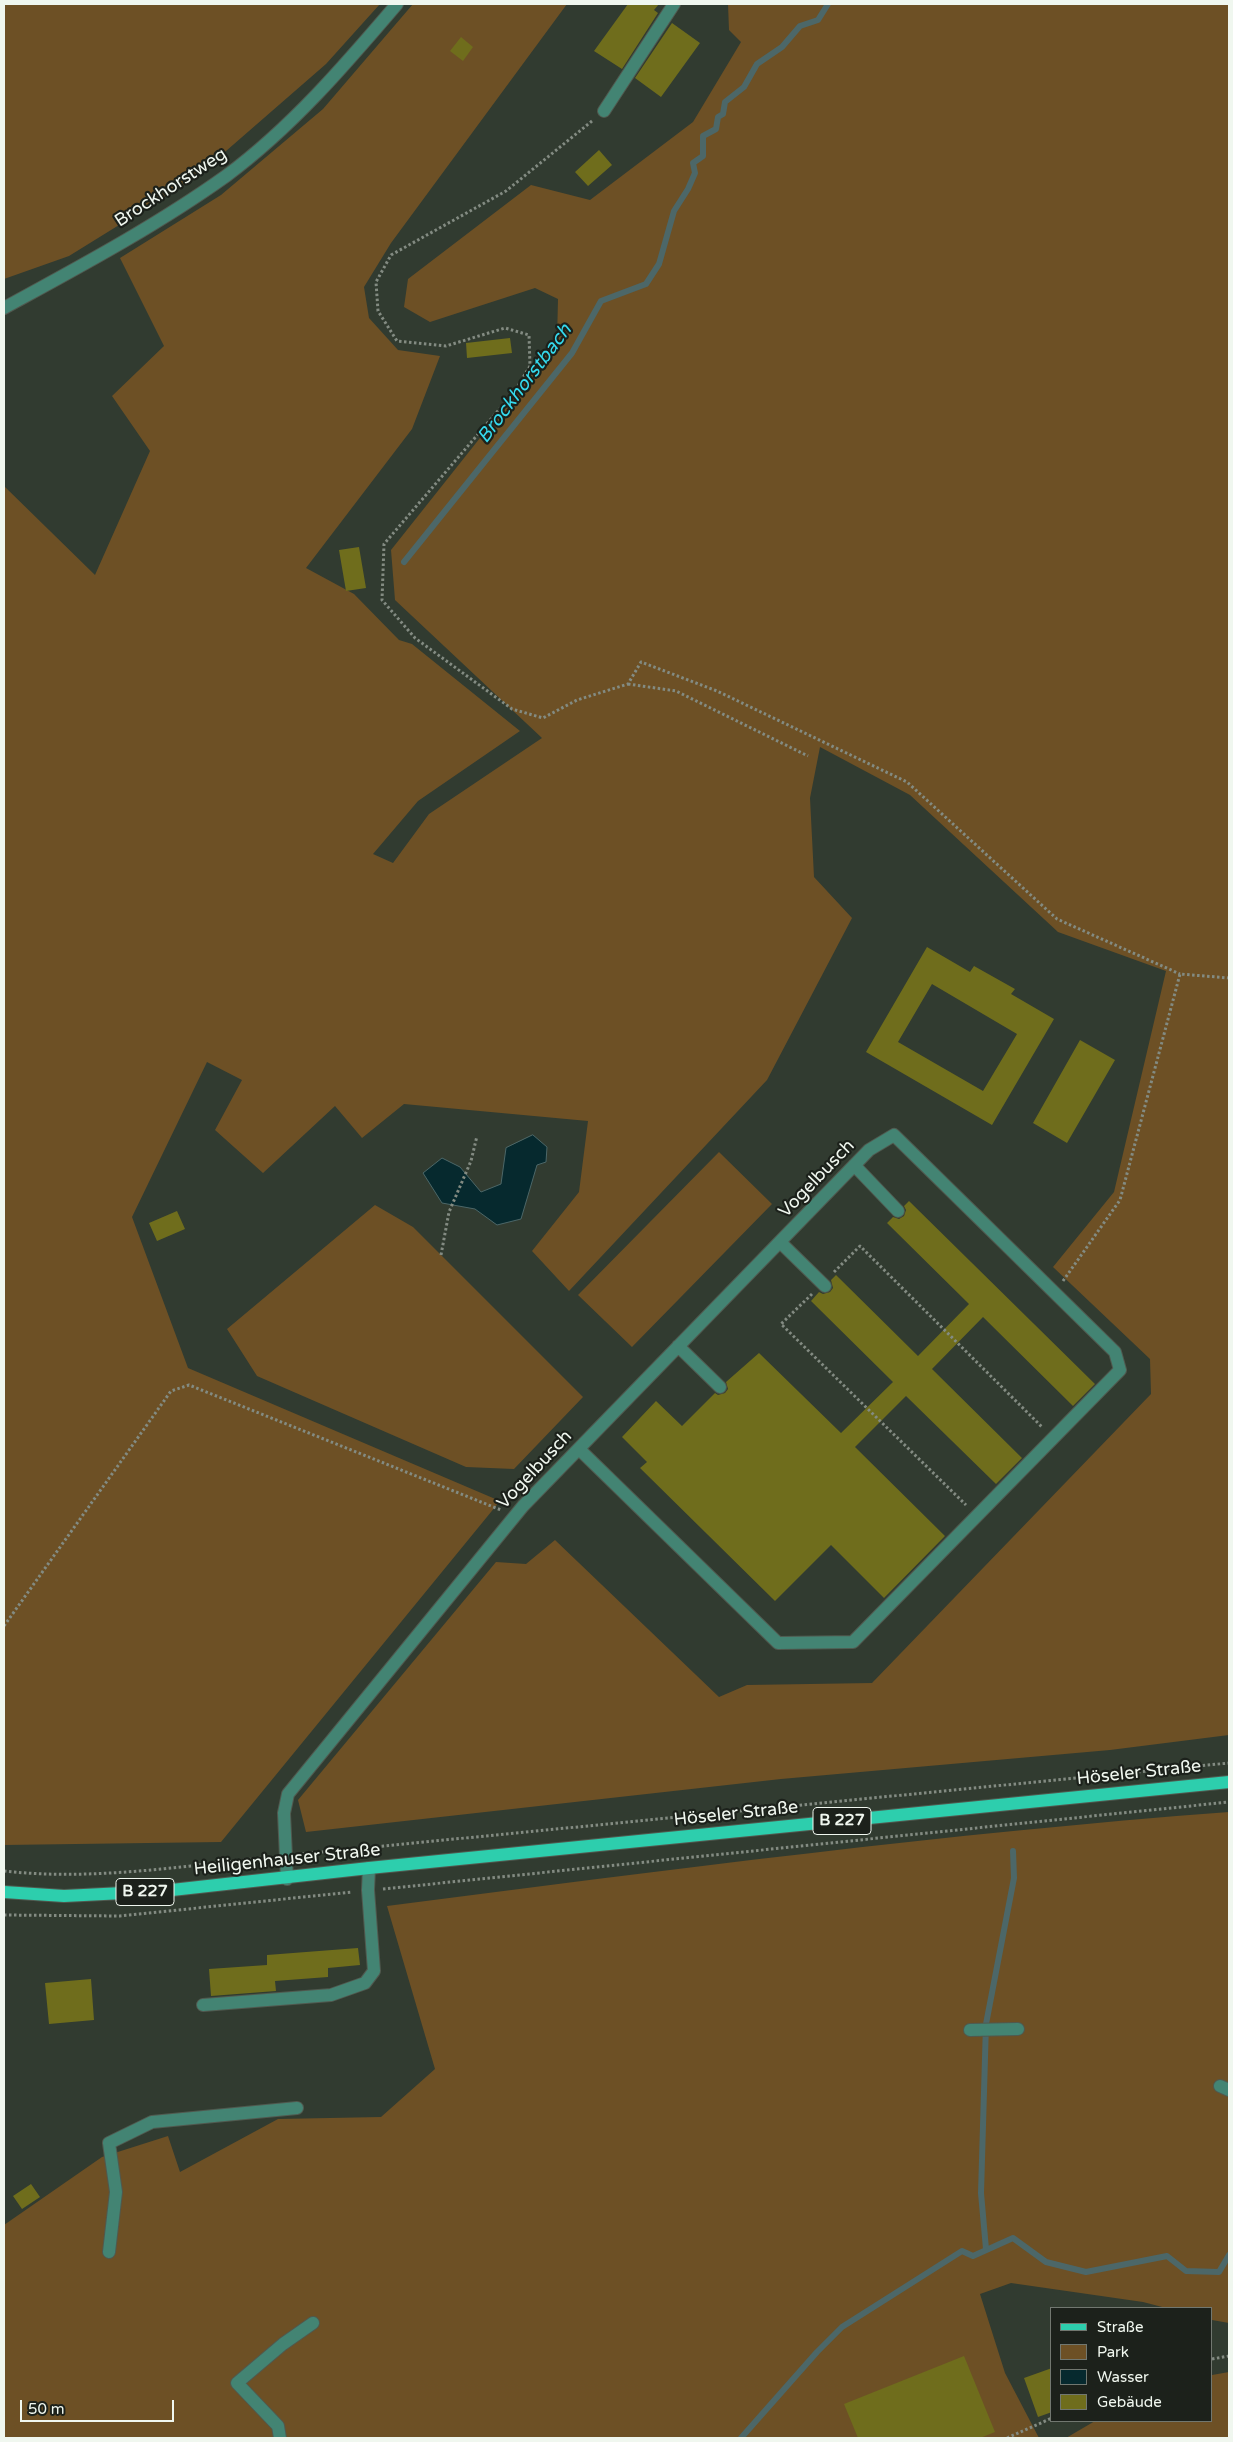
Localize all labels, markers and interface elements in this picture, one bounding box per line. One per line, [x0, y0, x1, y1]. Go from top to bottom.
street label: Brockhorstweg [111, 144, 231, 232]
water label: Brockhorstbach [473, 320, 577, 448]
street label: Vogelbusch [775, 1136, 859, 1222]
street label: Vogelbusch [493, 1426, 577, 1514]
street label: Höseler Straße [1076, 1756, 1202, 1790]
street label: Höseler Straße [673, 1797, 799, 1831]
road number: B 227 [813, 1808, 871, 1834]
street label: Heiligenhauser Straße [193, 1839, 381, 1881]
road number: B 227 [116, 1878, 174, 1905]
legend [1050, 2307, 1213, 2422]
text: Straße [1097, 2318, 1143, 2336]
text: Park [1097, 2343, 1129, 2361]
text: Wasser [1097, 2368, 1149, 2386]
scale bar [22, 2390, 176, 2422]
text: Gebäude [1097, 2393, 1162, 2411]
text: 50 m [28, 2400, 65, 2418]

